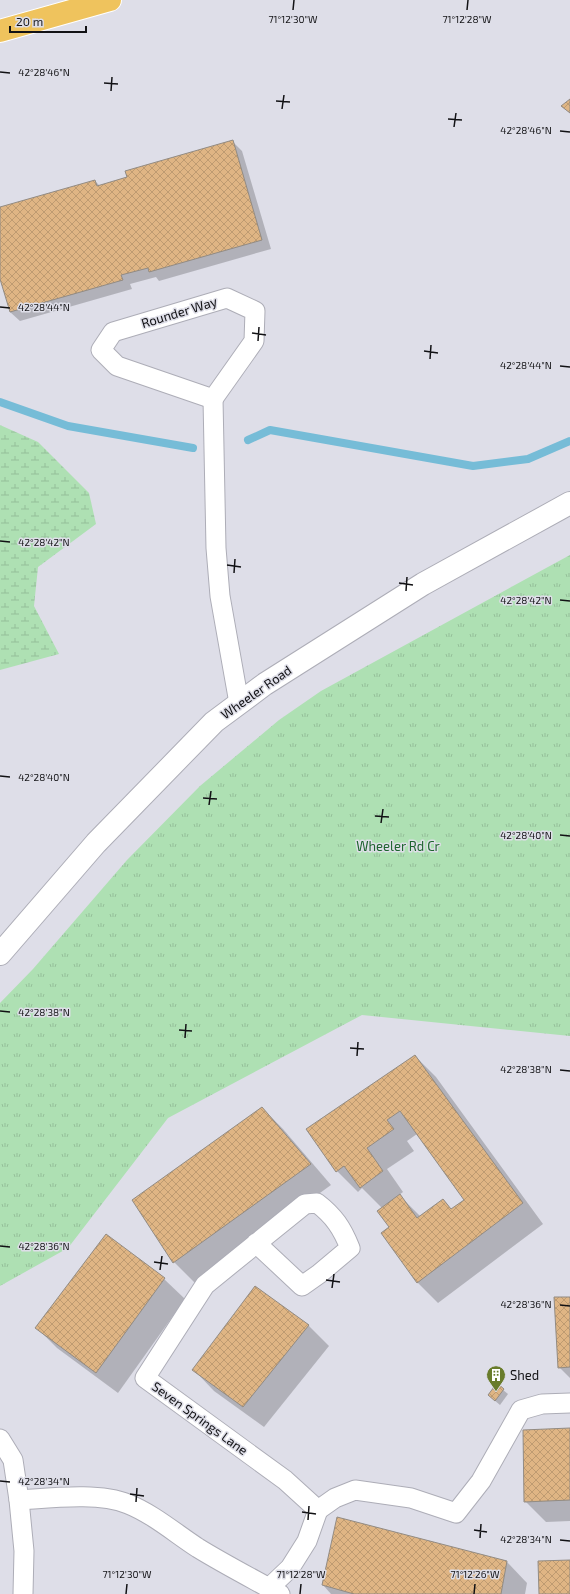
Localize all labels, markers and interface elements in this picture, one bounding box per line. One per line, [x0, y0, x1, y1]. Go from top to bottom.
scale bar [10, 8, 86, 34]
text: 71°12'30"W [268, 13, 318, 25]
text: 71°12'28"W [442, 13, 492, 25]
text: 20 m [16, 14, 43, 28]
text: 42°28'46"N [18, 66, 70, 78]
text: 42°28'46"N [500, 124, 552, 136]
street label: Rounder Way [139, 293, 219, 331]
text: 42°28'44"N [18, 301, 70, 313]
text: 42°28'44"N [500, 359, 552, 371]
text: 42°28'42"N [18, 536, 70, 548]
text: 42°28'42"N [500, 594, 552, 606]
street label: Wheeler Road [218, 662, 294, 722]
text: 42°28'40"N [18, 771, 70, 783]
text: 42°28'40"N [500, 829, 552, 841]
park label: Wheeler Rd Cr [356, 838, 440, 854]
text: 42°28'38"N [18, 1006, 70, 1018]
text: 42°28'38"N [500, 1063, 552, 1075]
text: 42°28'36"N [18, 1240, 70, 1252]
text: 42°28'36"N [500, 1298, 552, 1310]
building icon: Shed [485, 1364, 507, 1392]
place label: Shed [510, 1367, 539, 1383]
street label: Seven Springs Lane [149, 1378, 251, 1458]
text: 42°28'34"N [18, 1475, 70, 1487]
text: 42°28'34"N [500, 1533, 552, 1545]
text: 71°12'30"W [102, 1568, 152, 1580]
text: 71°12'28"W [276, 1568, 326, 1580]
text: 71°12'26"W [451, 1568, 500, 1580]

